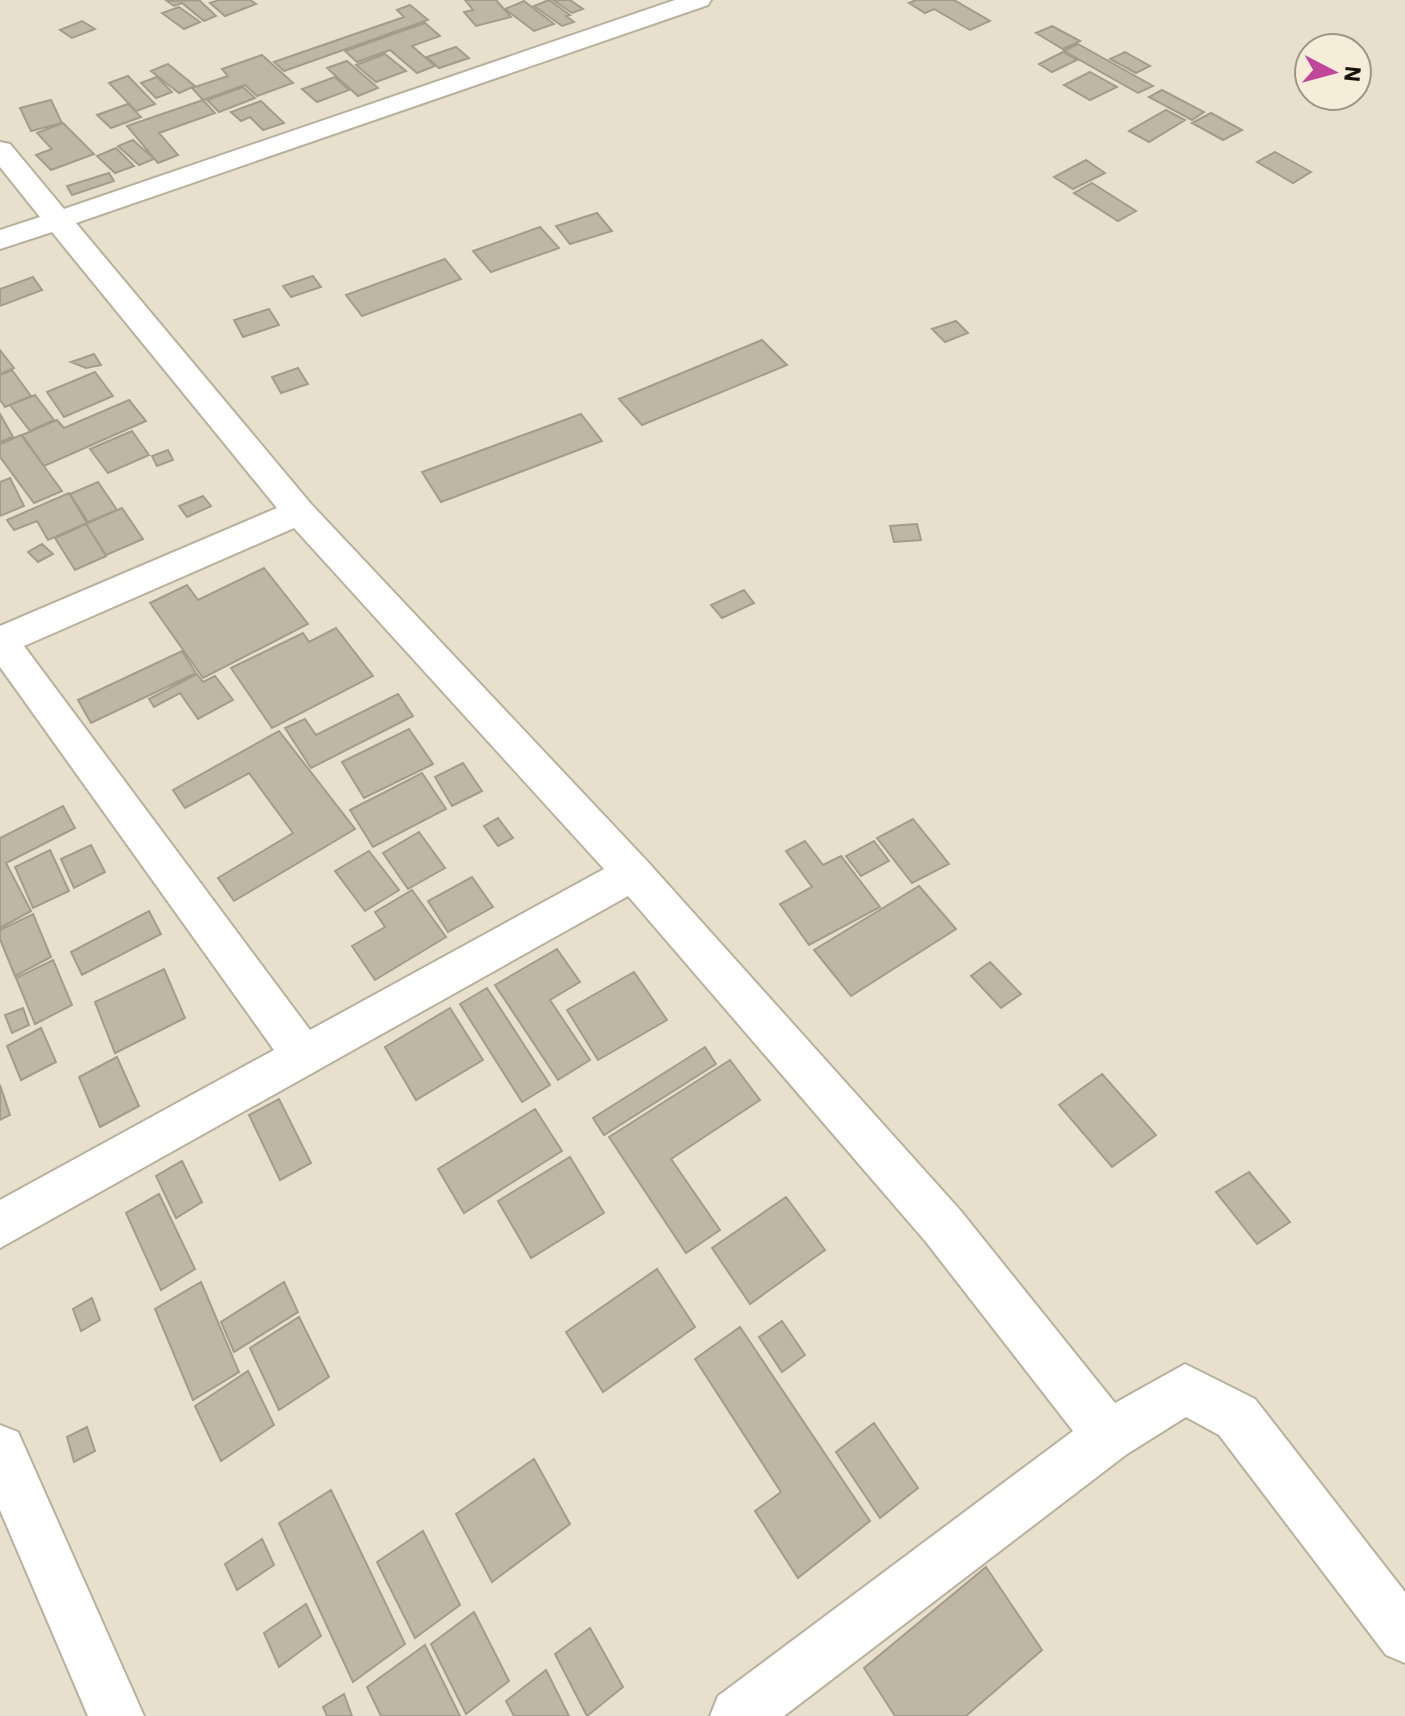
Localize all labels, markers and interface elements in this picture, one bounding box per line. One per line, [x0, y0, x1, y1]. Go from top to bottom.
north arrow [1293, 32, 1373, 112]
text: N [1338, 65, 1369, 84]

